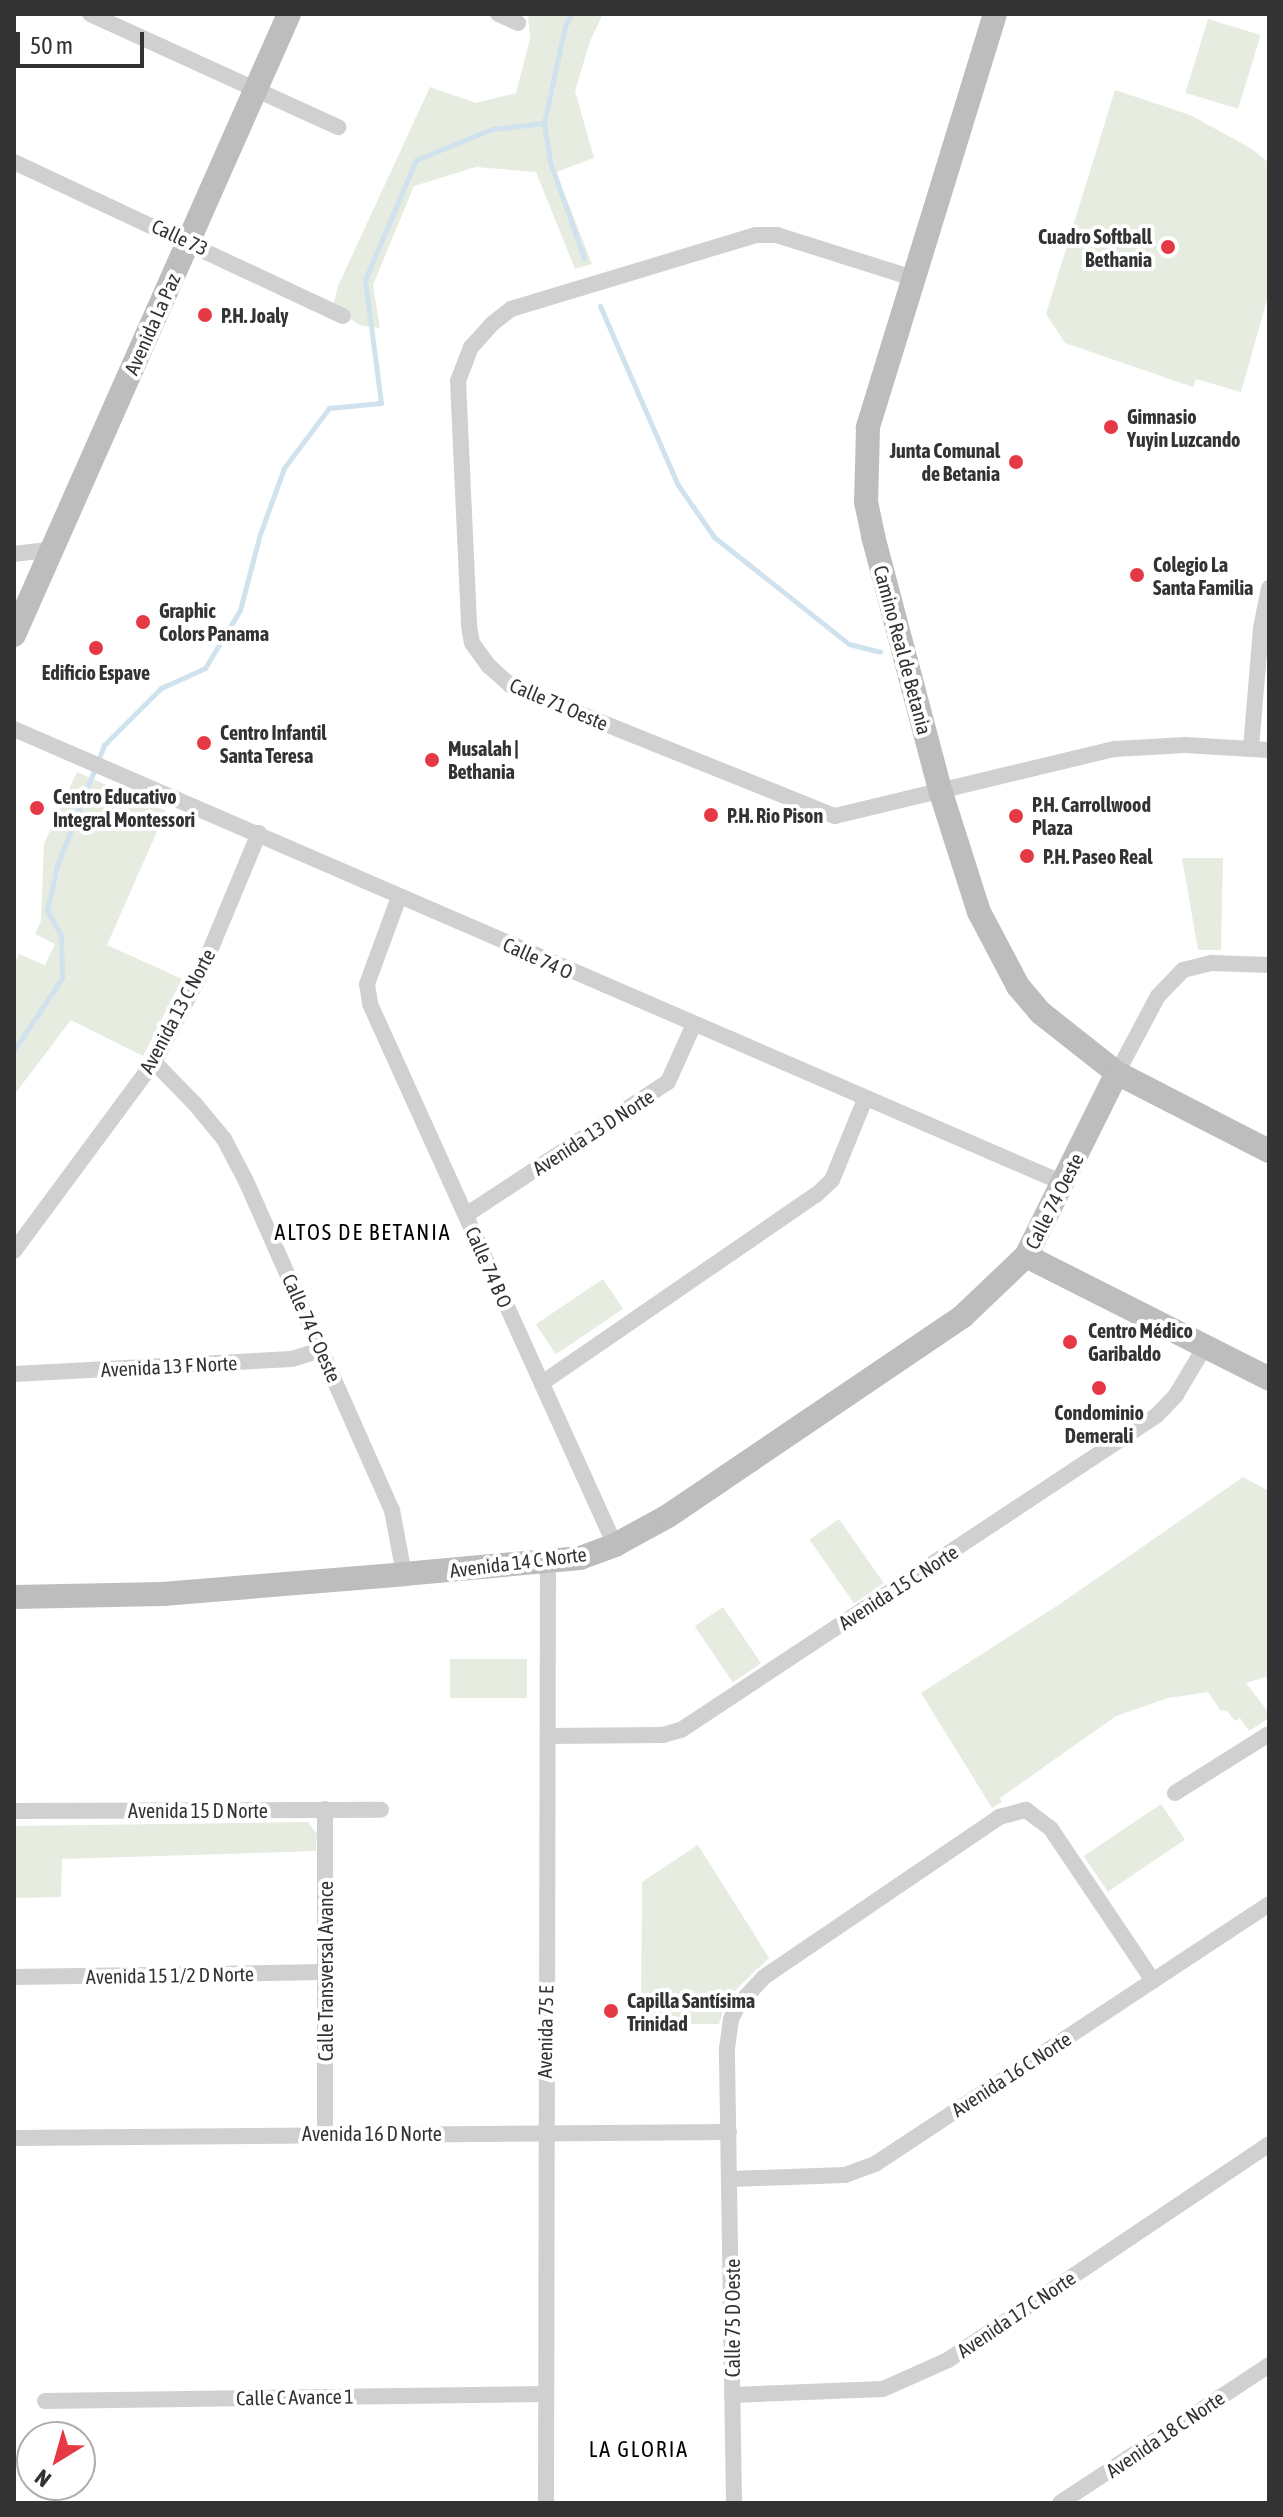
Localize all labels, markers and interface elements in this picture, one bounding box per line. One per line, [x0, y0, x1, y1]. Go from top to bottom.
scale bar [20, 16, 148, 66]
text: 50 m [30, 32, 73, 59]
street label: Calle 73 [148, 214, 212, 260]
place label: Cuadro Softball Bethania [1038, 224, 1152, 271]
marker: Cuadro Softball Bethania [1159, 238, 1177, 256]
street label: Avenida La Paz [119, 270, 185, 378]
place label: P.H. Joaly [221, 303, 289, 327]
marker: P.H. Joaly [196, 306, 214, 324]
place label: Gimnasio Yuyin Luzcando [1127, 404, 1241, 451]
marker: Gimnasio Yuyin Luzcando [1102, 418, 1120, 436]
place label: Junta Comunal de Betania [890, 438, 1000, 485]
marker: Junta Comunal de Betania [1007, 453, 1025, 471]
place label: Colegio La Santa Familia [1153, 552, 1253, 599]
street label: Camino Real de Betania [869, 563, 937, 737]
marker: Colegio La Santa Familia [1128, 566, 1146, 584]
place label: Graphic Colors Panama [159, 598, 269, 645]
marker: Graphic Colors Panama [134, 613, 152, 631]
marker: Edificio Espave [87, 639, 105, 657]
place label: Edificio Espave [42, 660, 150, 684]
street label: Calle 71 Oeste [506, 673, 612, 735]
place label: Centro Infantil Santa Teresa [220, 720, 327, 767]
marker: Centro Infantil Santa Teresa [195, 734, 213, 752]
place label: Musalah | Bethania [448, 736, 518, 783]
marker: Musalah | Bethania [423, 751, 441, 769]
place label: Centro Educativo Integral Montessori [53, 784, 195, 831]
place label: P.H. Carrollwood Plaza [1032, 792, 1151, 839]
marker: Centro Educativo Integral Montessori [28, 799, 46, 817]
place label: P.H. Rio Pison [727, 803, 823, 827]
marker: P.H. Rio Pison [702, 806, 720, 824]
marker: P.H. Carrollwood Plaza [1007, 807, 1025, 825]
place label: P.H. Paseo Real [1043, 844, 1153, 868]
marker: P.H. Paseo Real [1018, 847, 1036, 865]
street label: Calle 74 O [499, 932, 577, 984]
street label: Avenida 13 C Norte [134, 945, 220, 1077]
street label: Avenida 13 D Norte [528, 1084, 658, 1180]
street label: Calle 74 Oeste [1020, 1149, 1088, 1253]
district label: ALTOS DE BETANIA [274, 1220, 452, 1246]
street label: Calle 74 B O [461, 1223, 517, 1311]
street label: Calle 74 C Oeste [277, 1270, 347, 1386]
place label: Centro Médico Garibaldo [1088, 1318, 1193, 1365]
marker: Centro Médico Garibaldo [1059, 1331, 1081, 1353]
street label: Avenida 13 F Norte [100, 1350, 238, 1382]
marker: Condominio Demerali [1090, 1379, 1108, 1397]
place label: Condominio Demerali [1054, 1400, 1144, 1447]
street label: Avenida 15 C Norte [834, 1539, 962, 1635]
street label: Avenida 14 C Norte [448, 1542, 588, 1582]
street label: Avenida 15 D Norte [128, 1798, 268, 1822]
street label: Calle Transversal Avance [313, 1881, 337, 2061]
street label: Avenida 15 1/2 D Norte [86, 1962, 254, 1988]
street label: Avenida 75 E [532, 1985, 558, 2079]
place label: Capilla Santísima Trinidad [627, 1988, 755, 2035]
marker: Capilla Santísima Trinidad [602, 2002, 620, 2020]
street label: Avenida 16 C Norte [947, 2026, 1075, 2122]
street label: Avenida 16 D Norte [302, 2121, 442, 2145]
street label: Calle 75 D Oeste [720, 2259, 744, 2377]
street label: Avenida 17 C Norte [952, 2266, 1080, 2362]
street label: Calle C Avance 1 [236, 2384, 354, 2410]
street label: Avenida 18 C Norte [1101, 2386, 1229, 2482]
north arrow [16, 2421, 96, 2501]
district label: LA GLORIA [589, 2437, 689, 2463]
text: N [30, 2464, 56, 2493]

